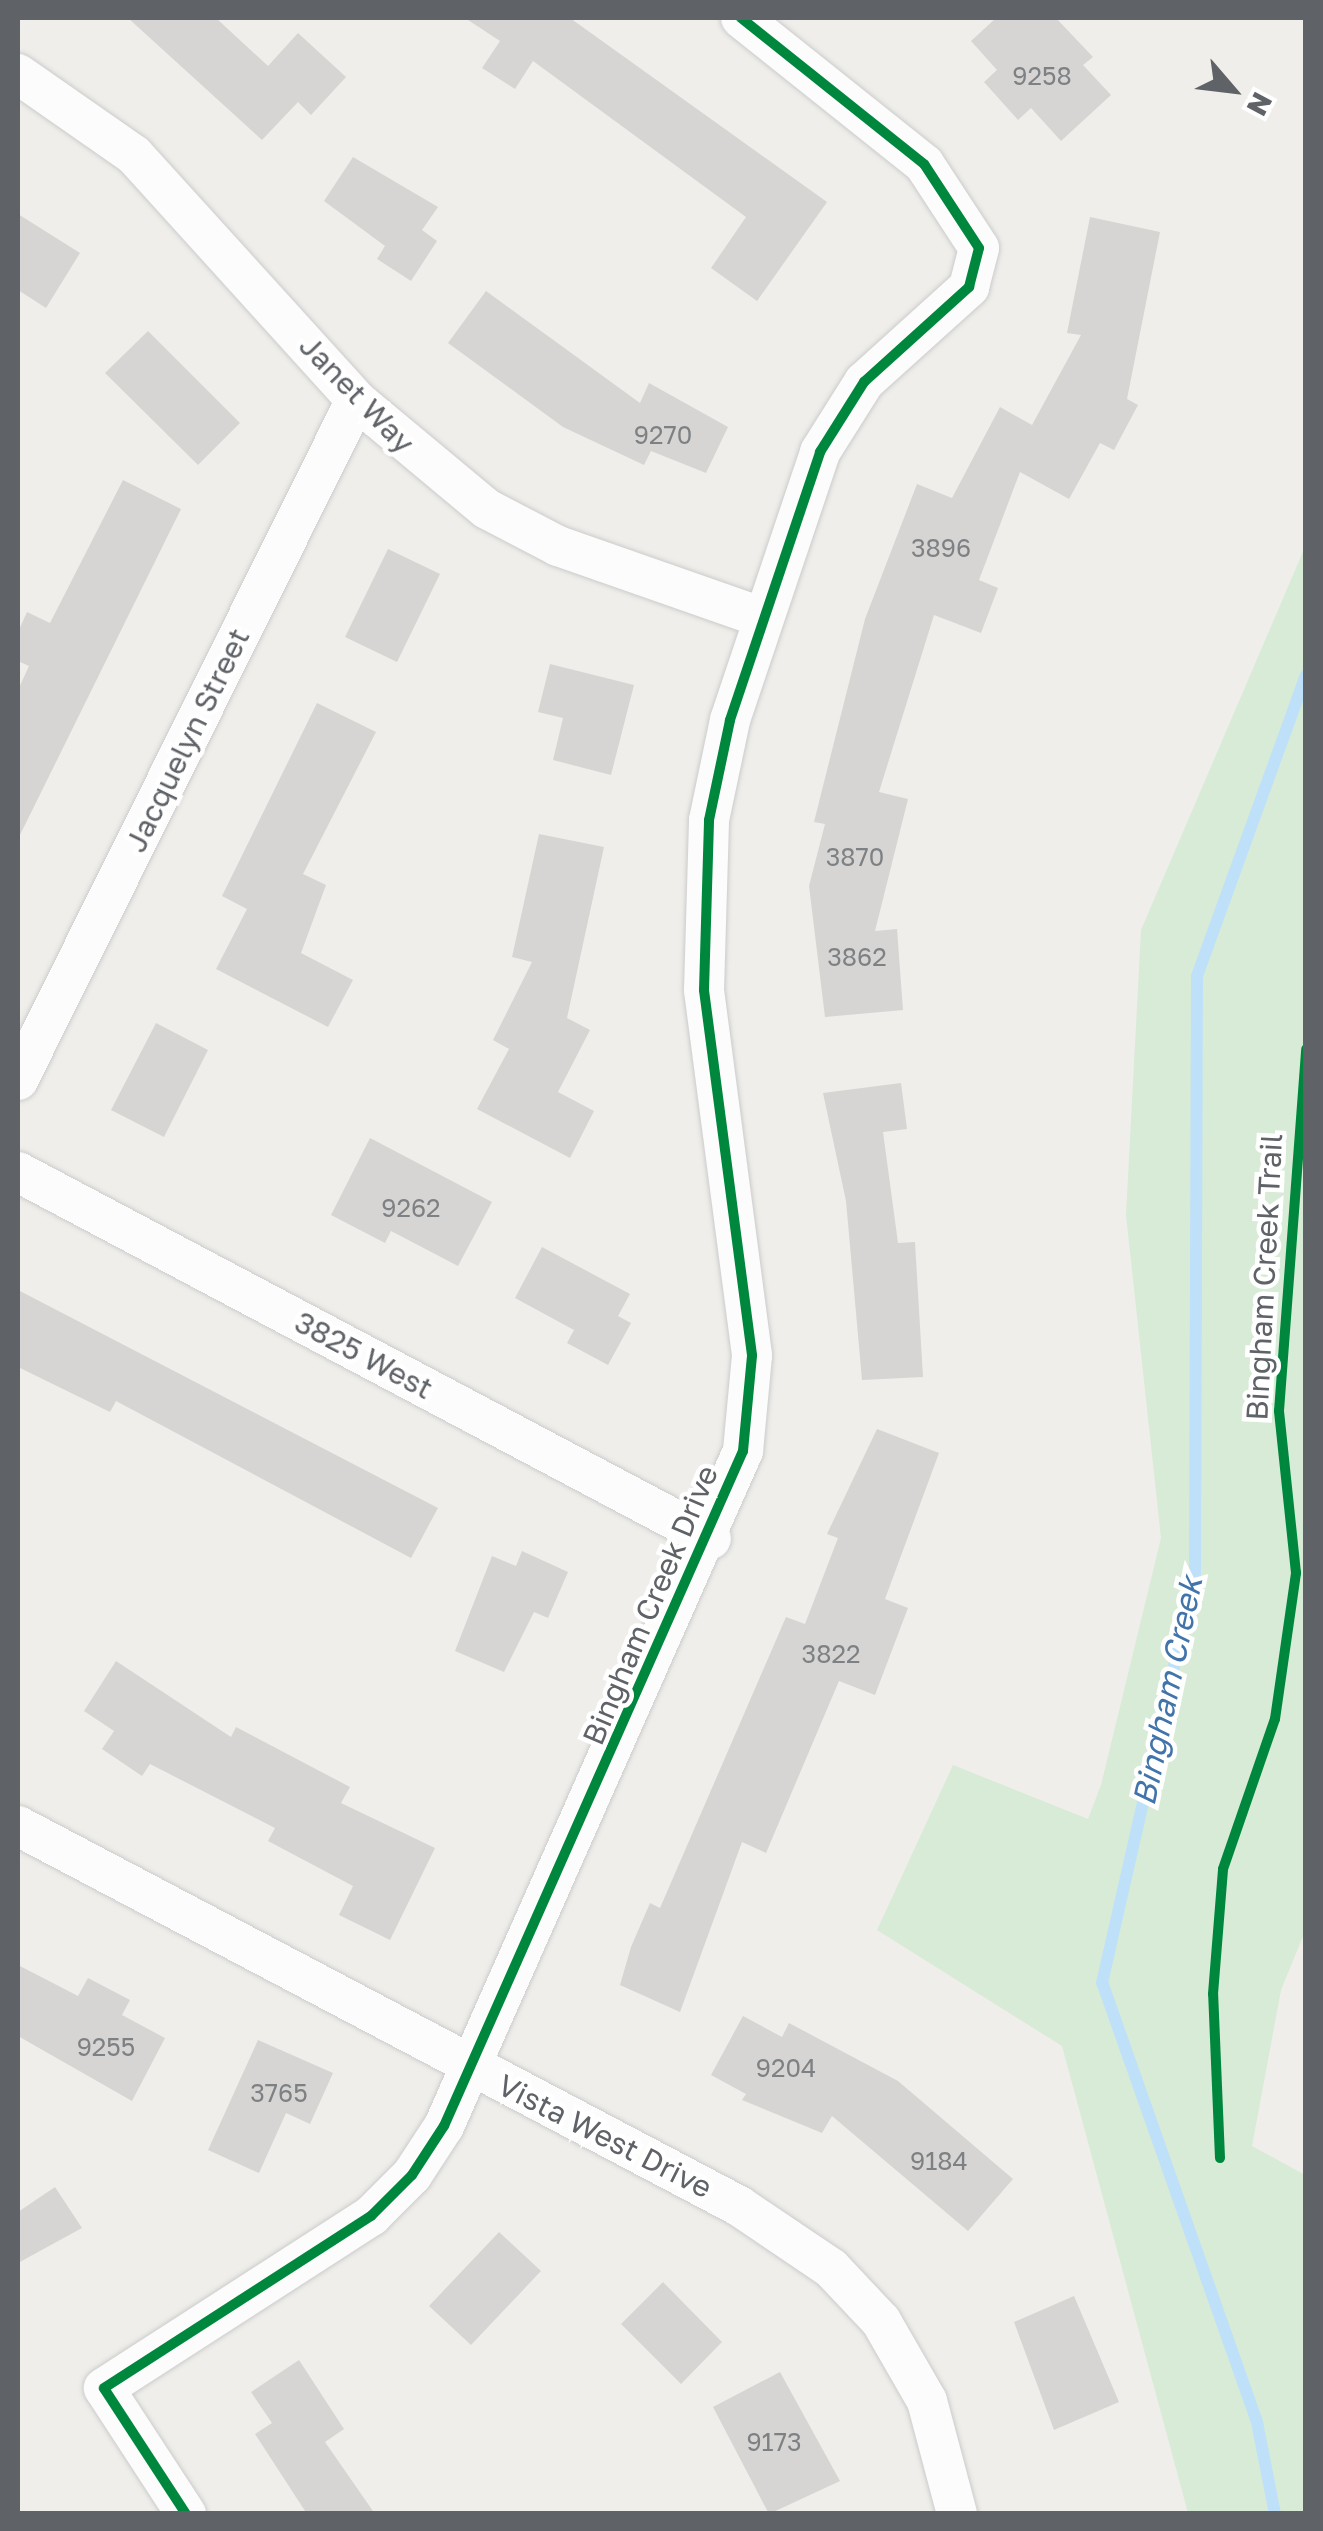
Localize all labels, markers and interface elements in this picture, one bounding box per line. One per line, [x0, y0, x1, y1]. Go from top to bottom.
north arrow [1183, 40, 1283, 140]
house number: 9258 [1012, 61, 1072, 91]
text: N [1240, 87, 1279, 121]
street label: Janet Way [292, 328, 422, 460]
house number: 9270 [634, 420, 692, 450]
house number: 3896 [911, 533, 971, 563]
street label: Jacquelyn Street [117, 622, 257, 858]
house number: 3870 [826, 842, 884, 872]
house number: 3862 [827, 942, 887, 972]
street label: Bingham Creek Trail [1239, 1133, 1289, 1421]
house number: 9262 [381, 1193, 441, 1223]
street label: 3825 West [289, 1304, 439, 1406]
street label: Bingham Creek Drive [575, 1460, 725, 1750]
water label: Bingham Creek [1124, 1573, 1210, 1809]
house number: 3822 [802, 1639, 860, 1669]
house number: 9255 [77, 2032, 135, 2062]
house number: 9204 [756, 2053, 816, 2083]
street label: Vista West Drive [492, 2067, 718, 2205]
house number: 3765 [250, 2078, 308, 2108]
house number: 9184 [910, 2146, 968, 2176]
house number: 9173 [746, 2427, 802, 2457]

